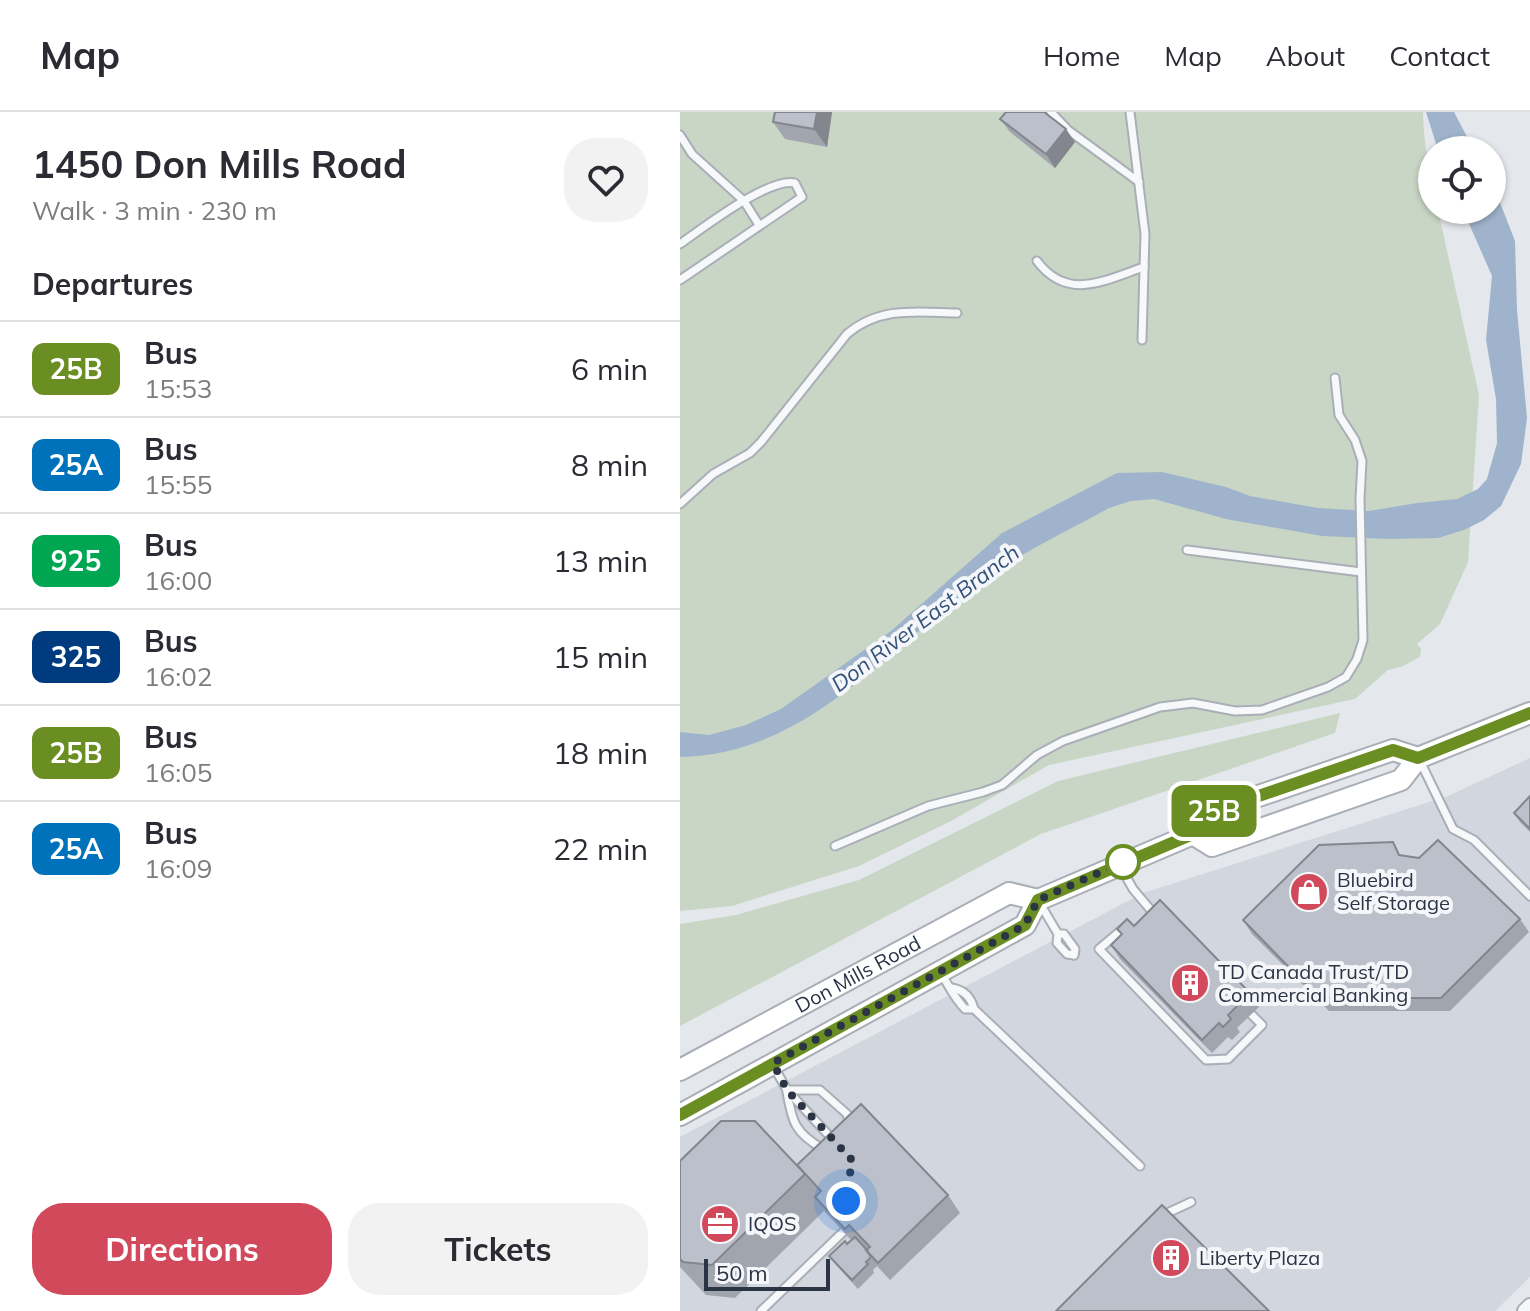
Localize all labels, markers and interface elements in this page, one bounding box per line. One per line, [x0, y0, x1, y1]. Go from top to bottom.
text: Map [40, 31, 120, 79]
text: Home [1043, 38, 1120, 73]
text: Map [1164, 38, 1222, 73]
text: About [1266, 38, 1345, 73]
text: Contact [1389, 38, 1490, 73]
map controls [1418, 136, 1506, 224]
button: locate [1418, 136, 1506, 224]
button: heart [564, 138, 648, 222]
text: 1450 Don Mills Road [32, 140, 406, 188]
text: Walk · 3 min · 230 m [32, 194, 277, 227]
text: Departures [32, 265, 193, 303]
text: Bus [144, 334, 198, 372]
text: 6 min [571, 350, 648, 388]
text: 25B [50, 351, 102, 386]
text: 15:53 [144, 372, 212, 405]
text: Bus [144, 430, 198, 468]
text: 8 min [571, 446, 648, 484]
text: 25A [49, 447, 103, 482]
text: 15:55 [144, 468, 212, 501]
text: Bus [144, 526, 198, 564]
water label: Don River East Branch [825, 538, 1025, 698]
text: 13 min [553, 542, 648, 580]
text: 925 [51, 543, 101, 578]
text: 16:00 [144, 564, 212, 597]
text: Bus [144, 622, 198, 660]
text: 15 min [553, 638, 648, 676]
text: 325 [51, 639, 101, 674]
text: 16:02 [144, 660, 212, 693]
text: Bus [144, 718, 198, 756]
text: 18 min [553, 734, 648, 772]
text: 25B [50, 735, 102, 770]
text: 16:05 [144, 756, 212, 789]
line badge: 25B [1168, 785, 1260, 837]
text: 25B [1188, 793, 1240, 828]
text: Bus [144, 814, 198, 852]
text: 22 min [553, 830, 648, 868]
text: 25A [49, 831, 103, 866]
unlabelled marker [1106, 845, 1140, 879]
text: 16:09 [144, 852, 212, 885]
place label: Bluebird Self Storage [1337, 867, 1450, 915]
shop icon: Bluebird Self Storage [1288, 871, 1330, 913]
street label: Don Mills Road [791, 930, 925, 1018]
place label: TD Canada Trust/TD Commercial Banking [1218, 959, 1409, 1007]
building icon: TD Canada Trust/TD Commercial Banking [1169, 962, 1211, 1004]
your location [826, 1181, 866, 1221]
button: Directions [32, 1203, 332, 1295]
button: Tickets [348, 1203, 648, 1295]
office icon: IQOS [699, 1203, 741, 1245]
place label: IQOS [748, 1211, 797, 1236]
building icon: Liberty Plaza [1150, 1237, 1192, 1279]
place label: Liberty Plaza [1199, 1245, 1320, 1270]
scale bar [704, 1255, 830, 1291]
text: 50 m [716, 1259, 767, 1287]

